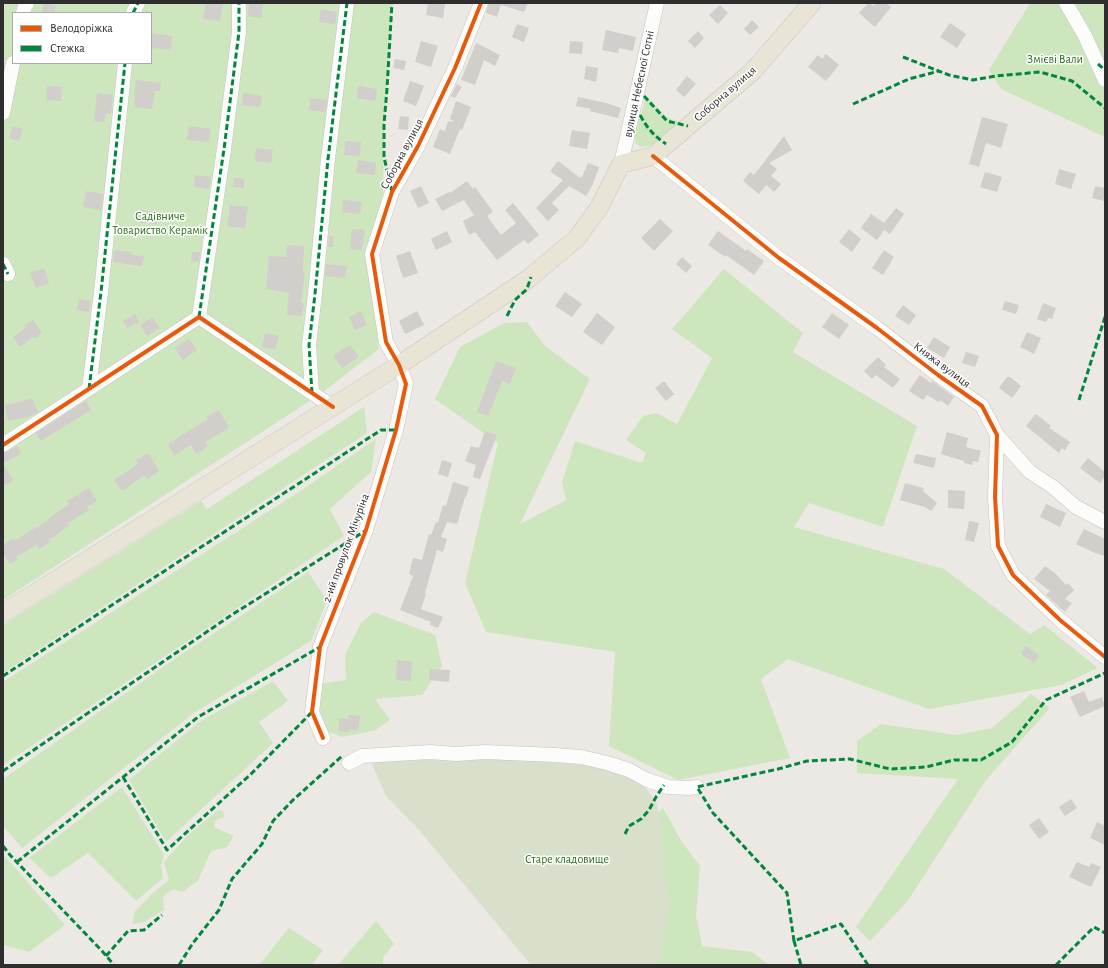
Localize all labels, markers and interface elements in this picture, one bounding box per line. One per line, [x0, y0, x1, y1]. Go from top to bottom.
legend [12, 12, 152, 64]
text: Велодоріжка [50, 22, 113, 34]
street label: вулиця Небесної Сотні [621, 29, 657, 139]
text: Стежка [50, 42, 85, 54]
park label: Змієві Вали [1027, 52, 1083, 66]
street label: Соборна вулиця [691, 63, 759, 125]
street label: Соборна вулиця [377, 116, 427, 192]
park label: Садівниче Товариство Керамік [112, 209, 208, 237]
street label: Княжа вулиця [911, 339, 973, 391]
street label: 2-ий провулок Мічуріна [320, 492, 372, 604]
park label: Старе кладовище [525, 852, 609, 866]

